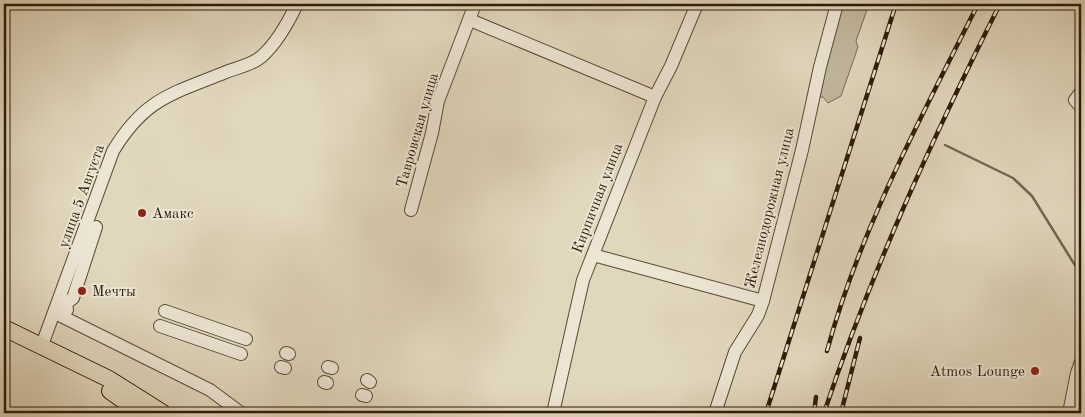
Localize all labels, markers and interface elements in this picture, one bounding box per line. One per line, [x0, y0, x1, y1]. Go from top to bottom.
street label: Тавровская улица [395, 71, 442, 190]
street label: Железнодорожная улица [743, 126, 798, 290]
street label: Кирпичная улица [571, 141, 626, 256]
street label: улица 5 Августа [57, 142, 108, 250]
marker: Амакс [136, 207, 148, 219]
place label: Амакс [152, 207, 194, 222]
marker: Мечты [76, 285, 88, 297]
place label: Мечты [92, 285, 136, 300]
place label: Atmos Lounge [930, 365, 1025, 380]
marker: Atmos Lounge [1029, 365, 1041, 377]

